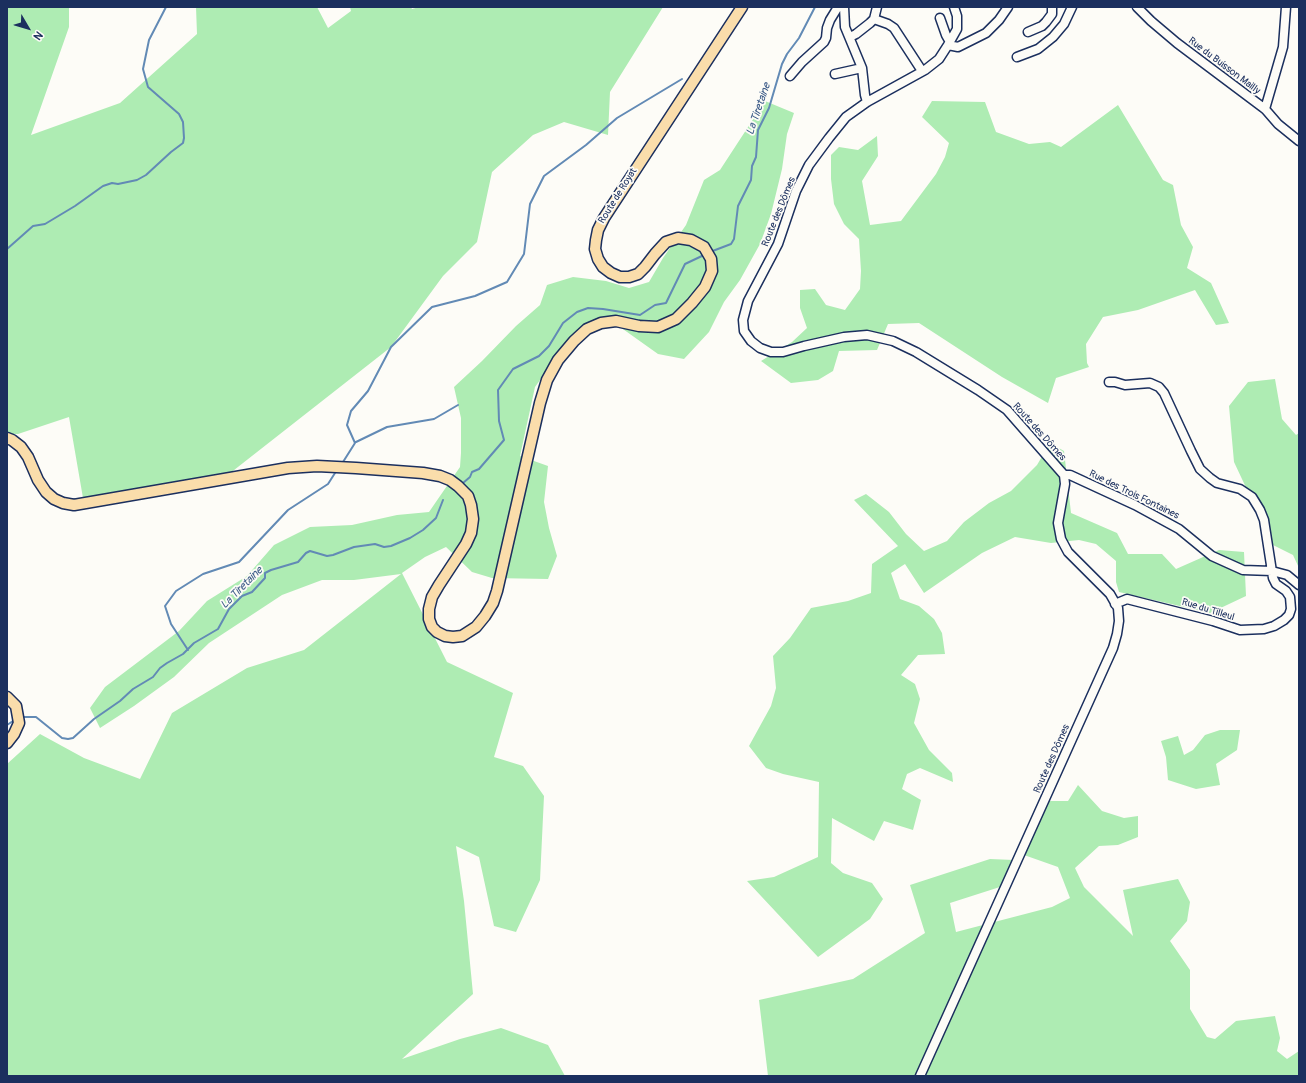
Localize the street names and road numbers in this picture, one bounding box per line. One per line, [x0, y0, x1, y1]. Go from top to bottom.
street label: Rue du Buisson Mailly [1186, 35, 1262, 97]
street label: Route de Royat [596, 166, 640, 226]
street label: Route des Dômes [760, 175, 798, 249]
street label: Route des Dômes [1010, 401, 1068, 463]
street label: Rue des Trois Fontaines [1087, 468, 1181, 522]
street label: Rue du Tilleul [1180, 596, 1236, 624]
street label: Route des Dômes [1031, 723, 1073, 795]

